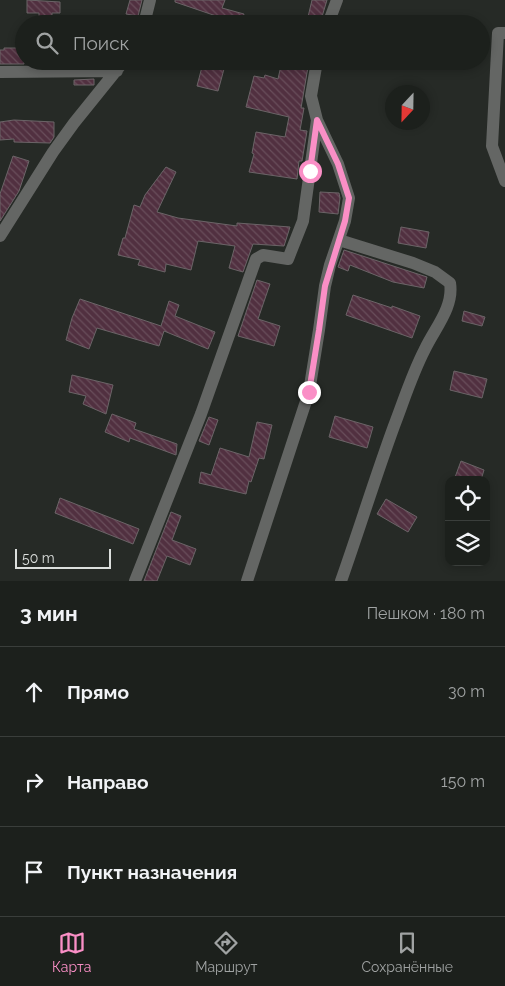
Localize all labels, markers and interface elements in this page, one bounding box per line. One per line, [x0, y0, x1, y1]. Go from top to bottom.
search box [15, 15, 490, 70]
icon: search [33, 29, 61, 57]
text: Поиск [73, 32, 129, 54]
north arrow [385, 85, 430, 130]
route start [299, 160, 322, 183]
route end [298, 381, 321, 404]
map controls [445, 476, 490, 566]
button: locate [445, 476, 490, 521]
button: layers [445, 521, 490, 566]
scale bar [15, 546, 111, 569]
text: 50 m [22, 550, 55, 566]
text: 3 мин [20, 601, 78, 626]
text: Пешком · 180 m [367, 604, 485, 623]
icon: ahead [20, 678, 48, 706]
text: Прямо [67, 681, 129, 703]
text: 30 m [448, 682, 485, 701]
icon: right [20, 768, 48, 796]
text: Направо [67, 771, 148, 793]
text: 150 m [441, 772, 485, 791]
icon: arrive [20, 858, 48, 886]
text: Пункт назначения [67, 861, 237, 883]
tab: Карта [52, 929, 91, 975]
tab: Маршрут [195, 929, 258, 975]
tab: Сохранённые [361, 929, 453, 975]

